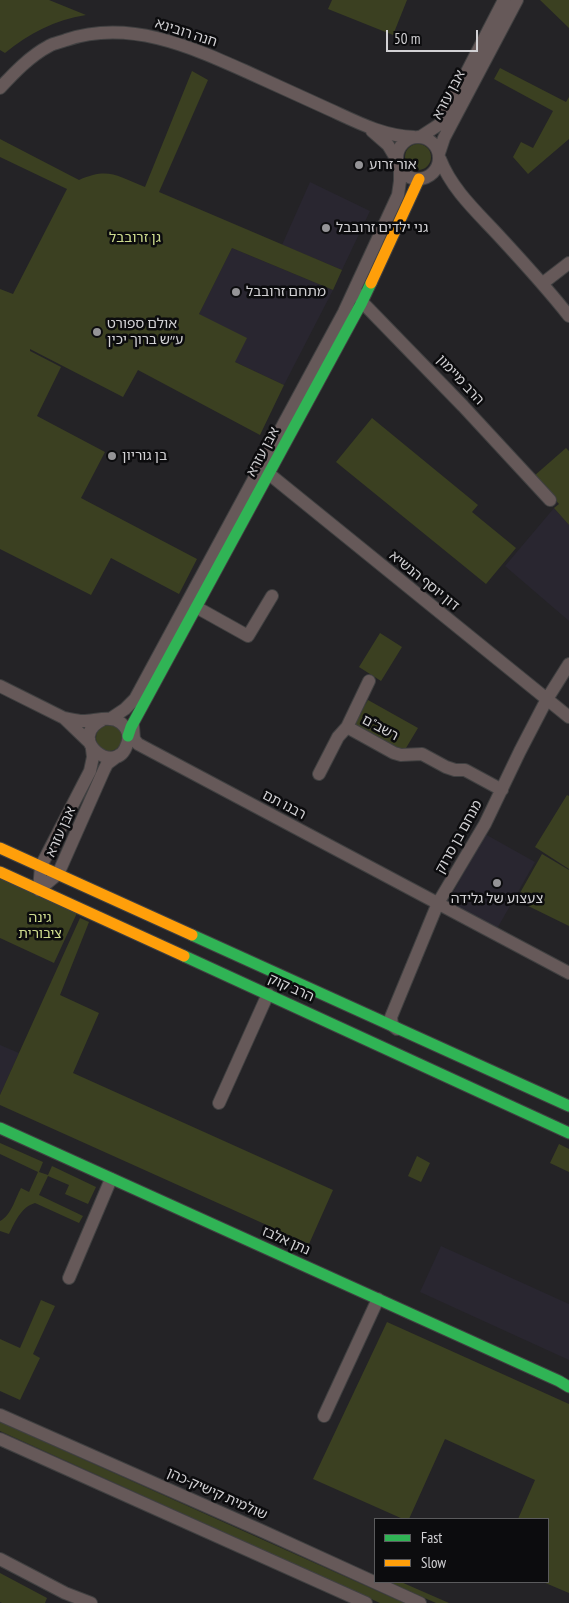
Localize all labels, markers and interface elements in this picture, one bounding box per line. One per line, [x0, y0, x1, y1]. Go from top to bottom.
street label: חנה רובינא [153, 15, 219, 51]
scale bar [389, 20, 482, 52]
text: 50 m [394, 29, 420, 48]
street label: אבן עזרא [429, 67, 469, 123]
place label: אור זרוע [369, 157, 417, 173]
marker: אור זרוע [353, 159, 365, 171]
place label: גני ילדים זרובבל [336, 220, 428, 236]
marker: גני ילדים זרובבל [320, 222, 332, 234]
park label: גן זרובבל [109, 230, 161, 246]
place label: מתחם זרובבל [246, 284, 326, 300]
marker: מתחם זרובבל [230, 286, 242, 298]
place label: אולם ספורט ע״ש ברוך יכין [107, 316, 183, 348]
marker: אולם ספורט ע״ש ברוך יכין [91, 326, 103, 338]
street label: הרב מיימון [433, 352, 487, 408]
street label: אבן עזרא [243, 424, 283, 480]
place label: בן גוריון [122, 448, 167, 464]
marker: בן גוריון [106, 450, 118, 462]
street label: דון יוסף הנשיא [386, 548, 462, 614]
street label: רשב"ם [359, 711, 401, 745]
street label: רבנו תם [260, 787, 308, 823]
street label: מנחם בן סרוק [432, 797, 486, 877]
street label: אבן עזרא [42, 804, 80, 860]
marker: צעצוע של גלידה [491, 877, 503, 889]
place label: צעצוע של גלידה [451, 891, 543, 907]
park label: גינה ציבורית [18, 910, 62, 942]
street label: הרב קוק [266, 971, 316, 1005]
street label: נתן אלבז [259, 1223, 313, 1259]
street label: שולמית קישיק-כהן [164, 1464, 270, 1524]
legend [374, 1518, 549, 1583]
text: Fast [421, 1528, 442, 1547]
text: Slow [421, 1553, 446, 1572]

